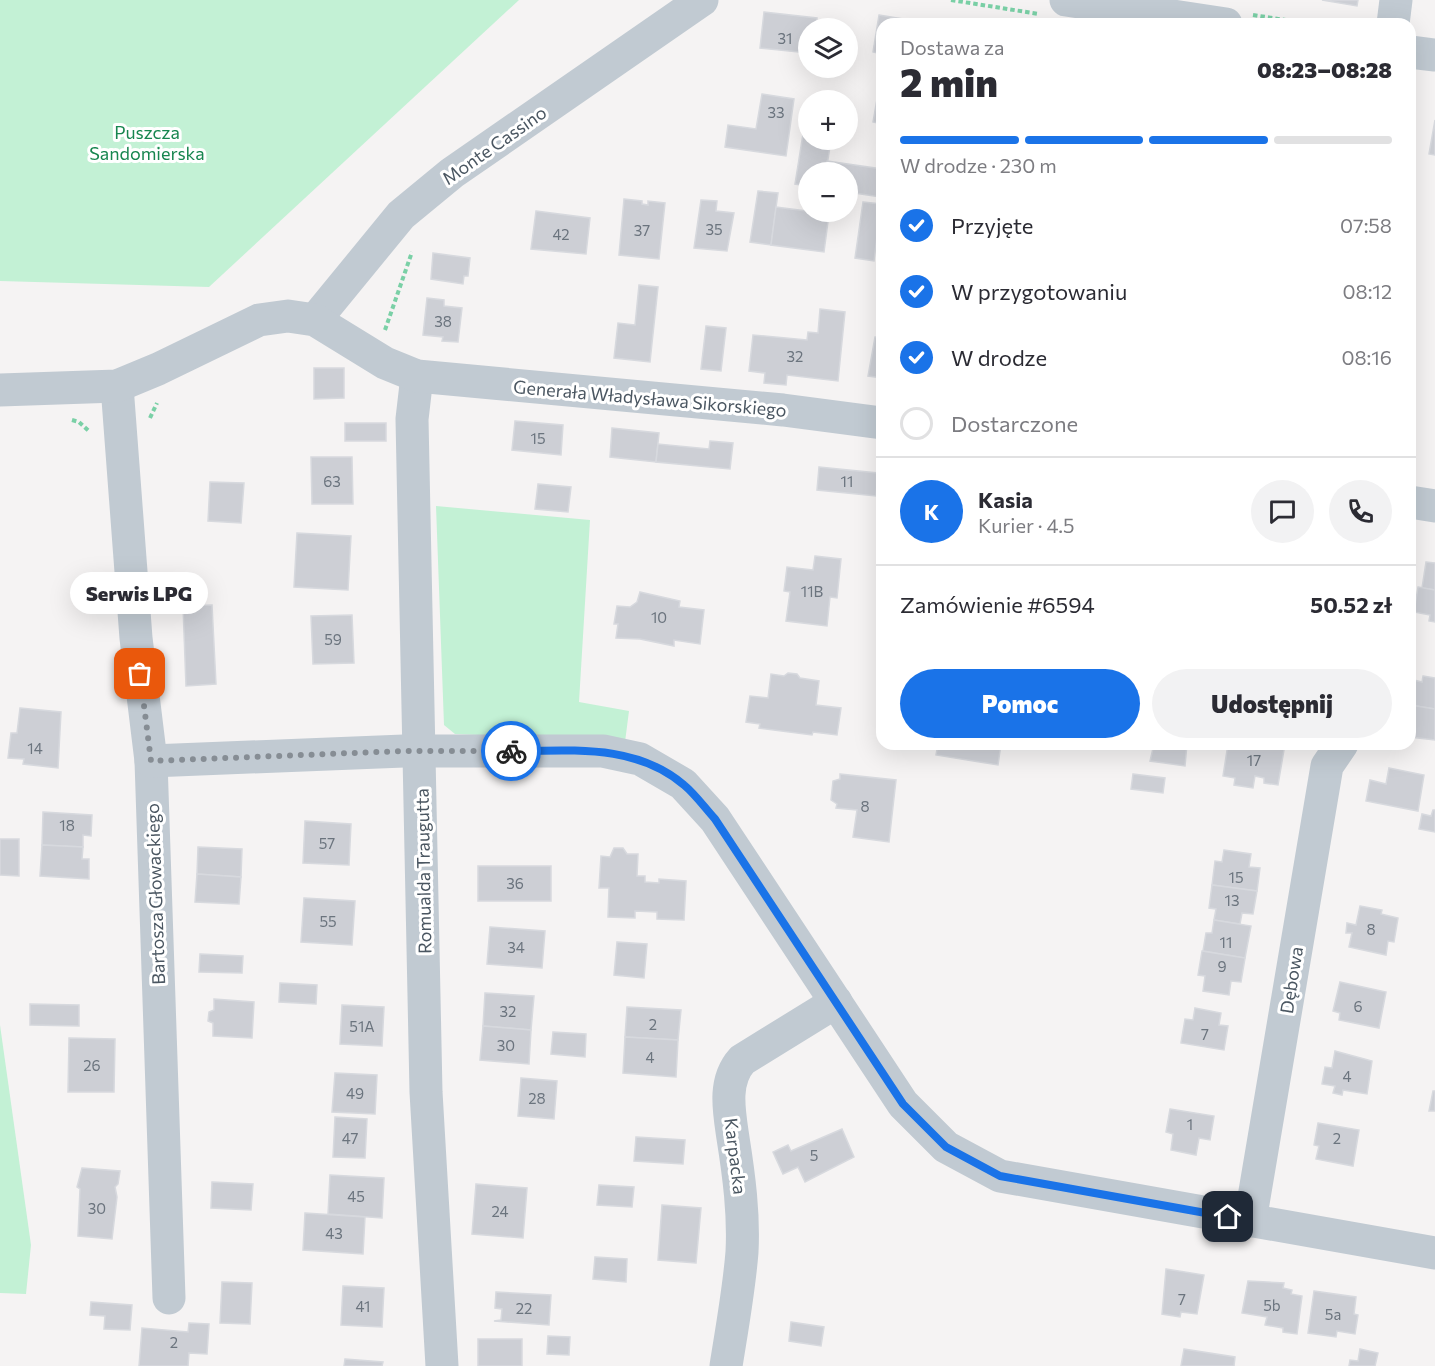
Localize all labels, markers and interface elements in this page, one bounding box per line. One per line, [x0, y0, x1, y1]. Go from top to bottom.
map controls [798, 18, 858, 222]
button: layers [798, 18, 858, 78]
house number: 31 [778, 29, 792, 47]
text: Dostawa za [900, 35, 1004, 59]
text: 08:23–08:28 [1257, 56, 1392, 83]
text: 2 min [900, 57, 998, 105]
button: + [798, 90, 858, 150]
street label: Monte Cassino [438, 101, 550, 189]
house number: 33 [767, 103, 785, 121]
park label: Puszcza Sandomierska [89, 121, 205, 164]
text: W drodze · 230 m [900, 153, 1057, 177]
button: − [798, 162, 858, 222]
icon: check [900, 209, 933, 242]
text: Przyjęte [951, 212, 1033, 239]
text: 07:58 [1340, 213, 1392, 237]
house number: 35 [705, 220, 723, 238]
house number: 37 [634, 221, 650, 239]
house number: 42 [552, 225, 570, 243]
icon: check [900, 275, 933, 308]
text: W przygotowaniu [951, 278, 1127, 305]
text: 08:12 [1342, 279, 1392, 303]
house number: 38 [434, 312, 452, 330]
icon: check [900, 341, 933, 374]
text: W drodze [951, 344, 1047, 371]
text: 08:16 [1341, 345, 1392, 369]
house number: 32 [787, 347, 803, 365]
street label: Generała Władysława Sikorskiego [512, 375, 788, 421]
text: Dostarczone [951, 410, 1078, 437]
house number: 15 [530, 429, 546, 447]
house number: 63 [323, 472, 341, 490]
house number: 11 [841, 472, 853, 490]
button: chat [1251, 480, 1314, 543]
button: phone [1329, 480, 1392, 543]
text: Kasia [978, 486, 1033, 513]
text: K [924, 498, 939, 525]
text: Kurier · 4.5 [978, 513, 1074, 537]
callout: Serwis LPG [71, 572, 209, 614]
text: Serwis LPG [86, 581, 192, 605]
house number: 11B [801, 582, 824, 600]
text: Zamówienie #6594 [900, 591, 1095, 618]
text: 50.52 zł [1310, 591, 1392, 618]
house number: 10 [651, 608, 667, 626]
house number: 59 [324, 630, 342, 648]
pin [114, 648, 165, 699]
icon: bag [123, 657, 156, 690]
button: Pomoc [900, 669, 1140, 738]
button: Udostępnij [1152, 669, 1392, 738]
courier [481, 721, 541, 781]
icon: bike [495, 735, 528, 768]
house number: 14 [27, 739, 43, 757]
house number: 17 [1247, 751, 1261, 769]
street label: Romualda Traugutta [411, 788, 435, 954]
house number: 8 [860, 797, 870, 815]
street label: Bartosza Głowackiego [141, 803, 169, 985]
house number: 18 [59, 816, 75, 834]
house number: 57 [319, 834, 335, 852]
house number: 15 [1228, 868, 1244, 886]
house number: 36 [506, 874, 524, 892]
house number: 13 [1225, 891, 1239, 909]
house number: 55 [319, 912, 337, 930]
house number: 8 [1366, 920, 1376, 938]
house number: 11 [1220, 933, 1232, 951]
house number: 34 [507, 938, 525, 956]
street label: Dębowa [1275, 945, 1307, 1015]
house number: 9 [1217, 957, 1227, 975]
house number: 6 [1353, 997, 1363, 1015]
house number: 32 [500, 1002, 516, 1020]
house number: 2 [649, 1015, 657, 1033]
house number: 51A [349, 1017, 375, 1035]
house number: 7 [1201, 1025, 1209, 1043]
house number: 30 [497, 1036, 515, 1054]
house number: 4 [646, 1048, 655, 1066]
house number: 26 [83, 1056, 101, 1074]
house number: 4 [1343, 1067, 1352, 1085]
house number: 49 [346, 1084, 364, 1102]
house number: 28 [528, 1089, 546, 1107]
house number: 1 [1187, 1115, 1193, 1133]
street label: Karpacka [720, 1117, 752, 1195]
house number: 47 [342, 1129, 358, 1147]
house number: 2 [1333, 1129, 1341, 1147]
house number: 5 [810, 1146, 818, 1164]
house number: 45 [347, 1187, 365, 1205]
pin [1202, 1191, 1253, 1242]
house number: 30 [88, 1199, 106, 1217]
icon: home [1211, 1200, 1244, 1233]
house number: 24 [491, 1202, 509, 1220]
house number: 43 [325, 1224, 343, 1242]
house number: 7 [1178, 1290, 1186, 1308]
house number: 5b [1263, 1296, 1281, 1314]
house number: 41 [356, 1297, 370, 1315]
house number: 22 [516, 1299, 532, 1317]
house number: 5a [1325, 1305, 1341, 1323]
house number: 2 [170, 1333, 178, 1351]

